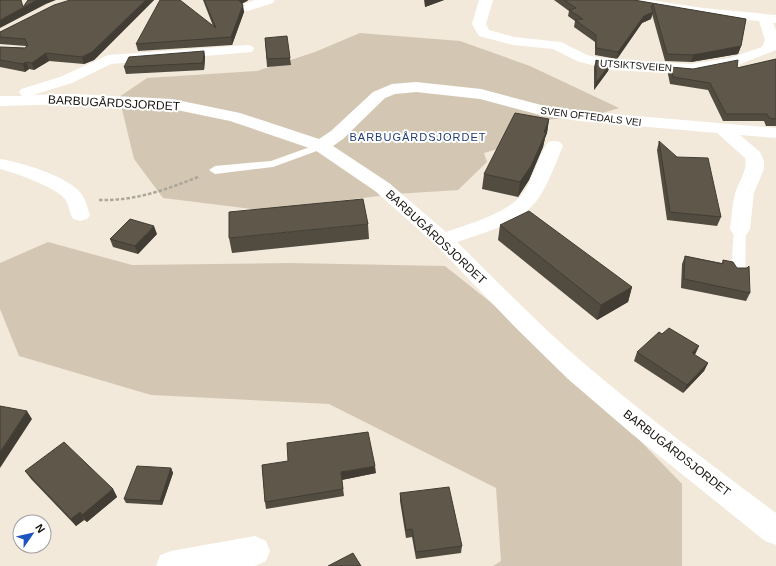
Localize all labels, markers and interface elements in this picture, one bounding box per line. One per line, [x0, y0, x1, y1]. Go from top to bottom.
street label: UTSIKTSVEIEN [600, 57, 672, 74]
street label: BARBUGÅRDSJORDET [48, 92, 181, 113]
street label: SVEN OFTEDALS VEI [540, 105, 642, 128]
district label: BARBUGÅRDSJORDET [349, 131, 487, 143]
street label: BARBUGÅRDSJORDET [383, 186, 490, 288]
street label: BARBUGÅRDSJORDET [621, 406, 734, 500]
north arrow [12, 514, 52, 554]
text: N [33, 522, 48, 535]

